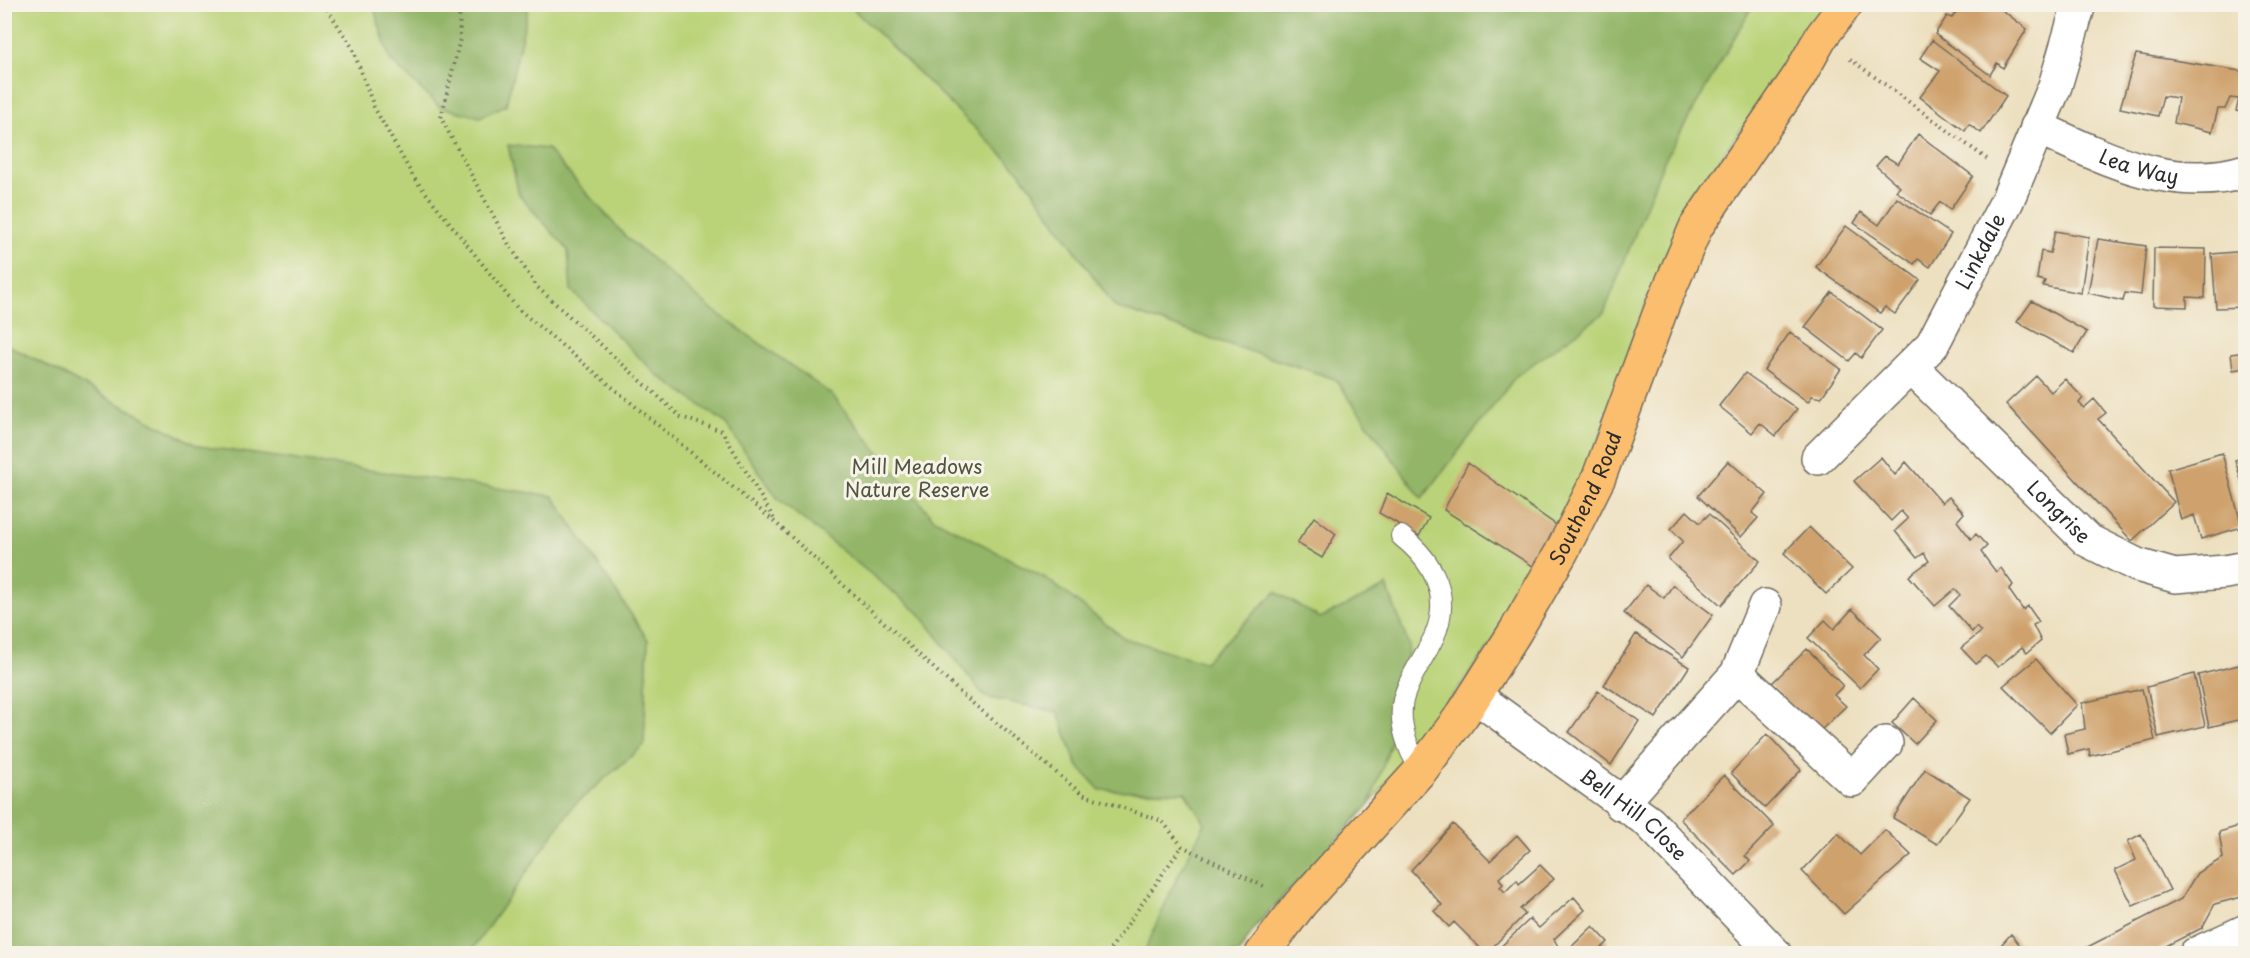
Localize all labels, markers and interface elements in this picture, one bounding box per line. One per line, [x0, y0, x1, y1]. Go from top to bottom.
street label: Lea Way [2095, 141, 2181, 191]
street label: Linkdale [1947, 207, 2012, 294]
street label: Southend Road [1541, 427, 1629, 571]
park label: Mill Meadows Nature Reserve [845, 451, 989, 504]
street label: Longrise [2021, 473, 2098, 550]
street label: Bell Hill Close [1574, 761, 1694, 867]

